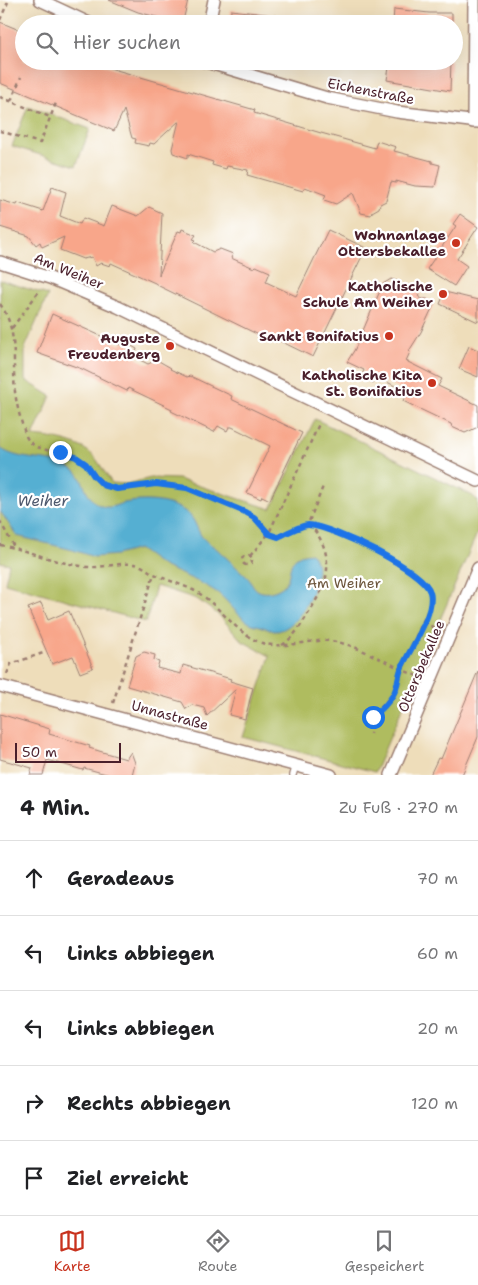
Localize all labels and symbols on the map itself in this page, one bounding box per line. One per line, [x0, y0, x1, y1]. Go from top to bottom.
street label: Eichenstraße [326, 74, 416, 108]
place label: Wohnanlage Ottersbekallee [338, 226, 446, 260]
marker: Wohnanlage Ottersbekallee [450, 237, 462, 249]
street label: Am Weiher [31, 249, 107, 293]
place label: Katholische Schule Am Weiher [303, 277, 433, 311]
marker: Katholische Schule Am Weiher [437, 288, 449, 300]
place label: Sankt Bonifatius [259, 327, 379, 345]
place label: Auguste Freudenberg [68, 329, 160, 363]
marker: Sankt Bonifatius [383, 330, 395, 342]
marker: Auguste Freudenberg [164, 340, 176, 352]
place label: Katholische Kita St. Bonifatius [302, 366, 422, 400]
marker: Katholische Kita St. Bonifatius [426, 377, 438, 389]
route end [49, 441, 72, 464]
water label: Weiher [18, 491, 69, 511]
park label: Am Weiher [307, 574, 381, 592]
street label: Ottersbekallee [394, 617, 449, 715]
street label: Unnastraße [129, 696, 211, 734]
route start [362, 706, 385, 729]
scale bar [15, 740, 121, 763]

